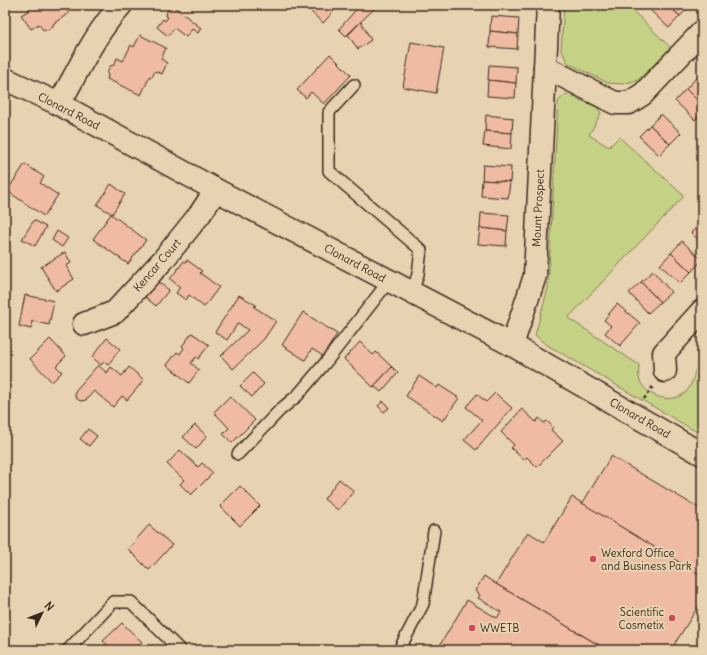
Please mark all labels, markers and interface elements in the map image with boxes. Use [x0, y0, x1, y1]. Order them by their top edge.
street label: Clonard Road [36, 89, 103, 133]
street label: Mount Prospect [529, 169, 547, 247]
street label: Kencar Court [130, 235, 184, 294]
street label: Clonard Road [322, 241, 389, 285]
street label: Clonard Road [607, 395, 673, 441]
place label: Wexford Office and Business Park [601, 546, 692, 573]
marker: Wexford Office and Business Park [588, 554, 598, 564]
north arrow [22, 593, 62, 633]
text: N [42, 599, 57, 614]
place label: Scientific Cosmetix [619, 605, 665, 632]
marker: Scientific Cosmetix [667, 613, 677, 623]
place label: WWETB [480, 621, 519, 635]
marker: WWETB [467, 623, 477, 633]

